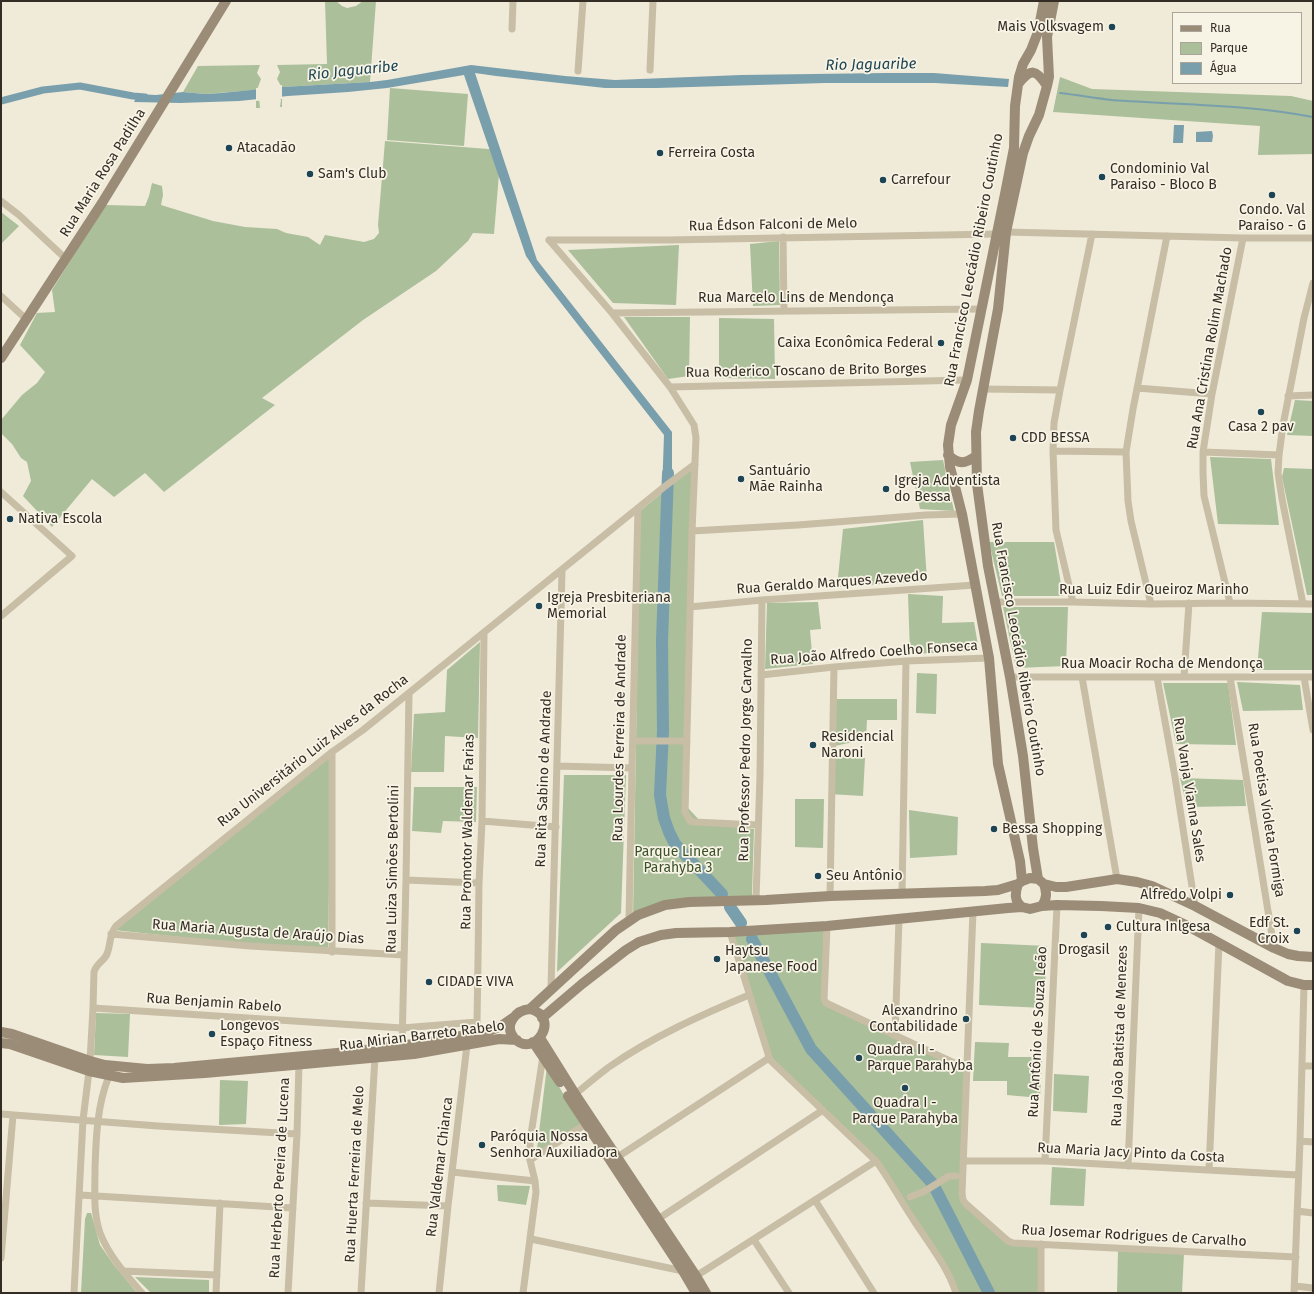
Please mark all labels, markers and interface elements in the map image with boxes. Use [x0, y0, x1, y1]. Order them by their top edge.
legend [1172, 12, 1302, 84]
place label: Mais Volksvagem [997, 19, 1104, 35]
text: Rua [1210, 21, 1231, 35]
marker: Mais Volksvagem [1107, 22, 1117, 32]
text: Parque [1210, 41, 1248, 55]
water label: Rio Jaguaribe [825, 55, 917, 75]
water label: Rio Jaguaribe [307, 57, 399, 85]
text: Água [1210, 61, 1237, 75]
street label: Rua Maria Rosa Padilha [57, 106, 149, 240]
street label: Rua Francisco Leocádio Ribeiro Coutinho [941, 132, 1007, 388]
place label: Atacadão [237, 140, 296, 156]
marker: Atacadão [224, 143, 234, 153]
place label: Ferreira Costa [668, 145, 755, 161]
marker: Ferreira Costa [655, 148, 665, 158]
place label: Condominio Val Paraiso - Bloco B [1110, 161, 1217, 194]
place label: Sam's Club [318, 166, 387, 182]
marker: Sam's Club [305, 169, 315, 179]
place label: Carrefour [891, 172, 951, 188]
marker: Condominio Val Paraiso - Bloco B [1097, 172, 1107, 182]
marker: Carrefour [878, 175, 888, 185]
marker: Condo. Val Paraiso - G [1267, 190, 1277, 200]
place label: Condo. Val Paraiso - G [1238, 202, 1306, 234]
street label: Rua Édson Falconi de Melo [689, 215, 857, 235]
street label: Rua Ana Cristina Rolim Machado [1184, 245, 1236, 451]
street label: Rua Marcelo Lins de Mendonça [698, 290, 894, 306]
place label: Caixa Econômica Federal [777, 335, 933, 351]
marker: Caixa Econômica Federal [936, 338, 946, 348]
street label: Rua Roderico Toscano de Brito Borges [685, 360, 927, 382]
marker: Casa 2 pav [1256, 407, 1266, 417]
place label: Casa 2 pav [1228, 419, 1294, 435]
place label: CDD BESSA [1021, 430, 1089, 446]
marker: CDD BESSA [1008, 433, 1018, 443]
place label: Santuário Mãe Rainha [749, 463, 823, 496]
place label: Igreja Adventista do Bessa [894, 473, 1000, 506]
marker: Santuário Mãe Rainha [736, 474, 746, 484]
marker: Igreja Adventista do Bessa [881, 484, 891, 494]
place label: Nativa Escola [18, 511, 102, 527]
marker: Nativa Escola [5, 514, 15, 524]
street label: Rua Francisco Leocádio Ribeiro Coutinho [987, 521, 1049, 777]
street label: Rua Geraldo Marques Azevedo [736, 568, 928, 598]
street label: Rua Luiz Edir Queiroz Marinho [1059, 582, 1249, 598]
place label: Igreja Presbiteriana Memorial [547, 590, 671, 622]
marker: Igreja Presbiteriana Memorial [534, 601, 544, 611]
street label: Rua Lourdes Ferreira de Andrade [610, 634, 630, 842]
street label: Rua João Alfredo Coelho Fonseca [770, 637, 978, 669]
street label: Rua Professor Pedro Jorge Carvalho [736, 638, 756, 862]
street label: Rua Moacir Rocha de Mendonça [1061, 656, 1263, 672]
street label: Rua Universitário Luiz Alves da Rocha [214, 671, 412, 831]
street label: Rua Rita Sabino de Andrade [533, 690, 555, 868]
street label: Rua Vanja Vianna Sales [1169, 716, 1209, 864]
street label: Rua Poetisa Violeta Formiga [1244, 721, 1288, 899]
place label: Residencial Naroni [821, 729, 894, 762]
street label: Rua Promotor Waldemar Farias [458, 734, 478, 930]
marker: Residencial Naroni [808, 740, 818, 750]
street label: Rua Luiza Simões Bertolini [383, 785, 403, 953]
place label: Bessa Shopping [1002, 821, 1102, 837]
marker: Bessa Shopping [989, 824, 999, 834]
park label: Parque Linear Parahyba 3 [634, 844, 722, 876]
place label: Seu Antônio [826, 868, 903, 884]
marker: Seu Antônio [813, 871, 823, 881]
place label: Alfredo Volpi [1140, 887, 1222, 903]
marker: Alfredo Volpi [1225, 890, 1235, 900]
place label: Edf St. Croix [1249, 915, 1289, 948]
street label: Rua Maria Augusta de Araújo Dias [151, 916, 365, 948]
place label: Cultura Inlgesa [1116, 919, 1210, 935]
marker: Cultura Inlgesa [1103, 922, 1113, 932]
marker: Edf St. Croix [1292, 926, 1302, 936]
marker: Drogasil [1079, 930, 1089, 940]
place label: Drogasil [1058, 942, 1110, 958]
place label: Haytsu Japanese Food [725, 943, 817, 976]
street label: Rua João Batista de Menezes [1108, 945, 1132, 1127]
street label: Rua Antônio de Souza Leão [1025, 946, 1051, 1118]
marker: Haytsu Japanese Food [712, 954, 722, 964]
place label: CIDADE VIVA [437, 974, 514, 990]
marker: CIDADE VIVA [424, 977, 434, 987]
street label: Rua Benjamin Rabelo [146, 990, 282, 1016]
place label: Alexandrino Contabilidade [869, 1003, 958, 1036]
marker: Alexandrino Contabilidade [961, 1014, 971, 1024]
place label: Longevos Espaço Fitness [220, 1018, 312, 1050]
street label: Rua Mirian Barreto Rabelo [338, 1018, 506, 1054]
marker: Longevos Espaço Fitness [207, 1029, 217, 1039]
place label: Quadra II - Parque Parahyba [867, 1042, 973, 1074]
marker: Quadra II - Parque Parahyba [854, 1053, 864, 1063]
street label: Rua Herberto Pereira de Lucena [266, 1077, 294, 1279]
marker: Quadra I - Parque Parahyba [900, 1083, 910, 1093]
street label: Rua Huerta Ferreira de Melo [342, 1085, 368, 1263]
place label: Quadra I - Parque Parahyba [852, 1095, 958, 1128]
street label: Rua Valdemar Chianca [423, 1096, 457, 1238]
place label: Paróquia Nossa Senhora Auxiliadora [490, 1129, 618, 1162]
marker: Paróquia Nossa Senhora Auxiliadora [477, 1140, 487, 1150]
street label: Rua Maria Jacy Pinto da Costa [1037, 1140, 1225, 1166]
street label: Rua Josemar Rodrigues de Carvalho [1021, 1222, 1247, 1250]

